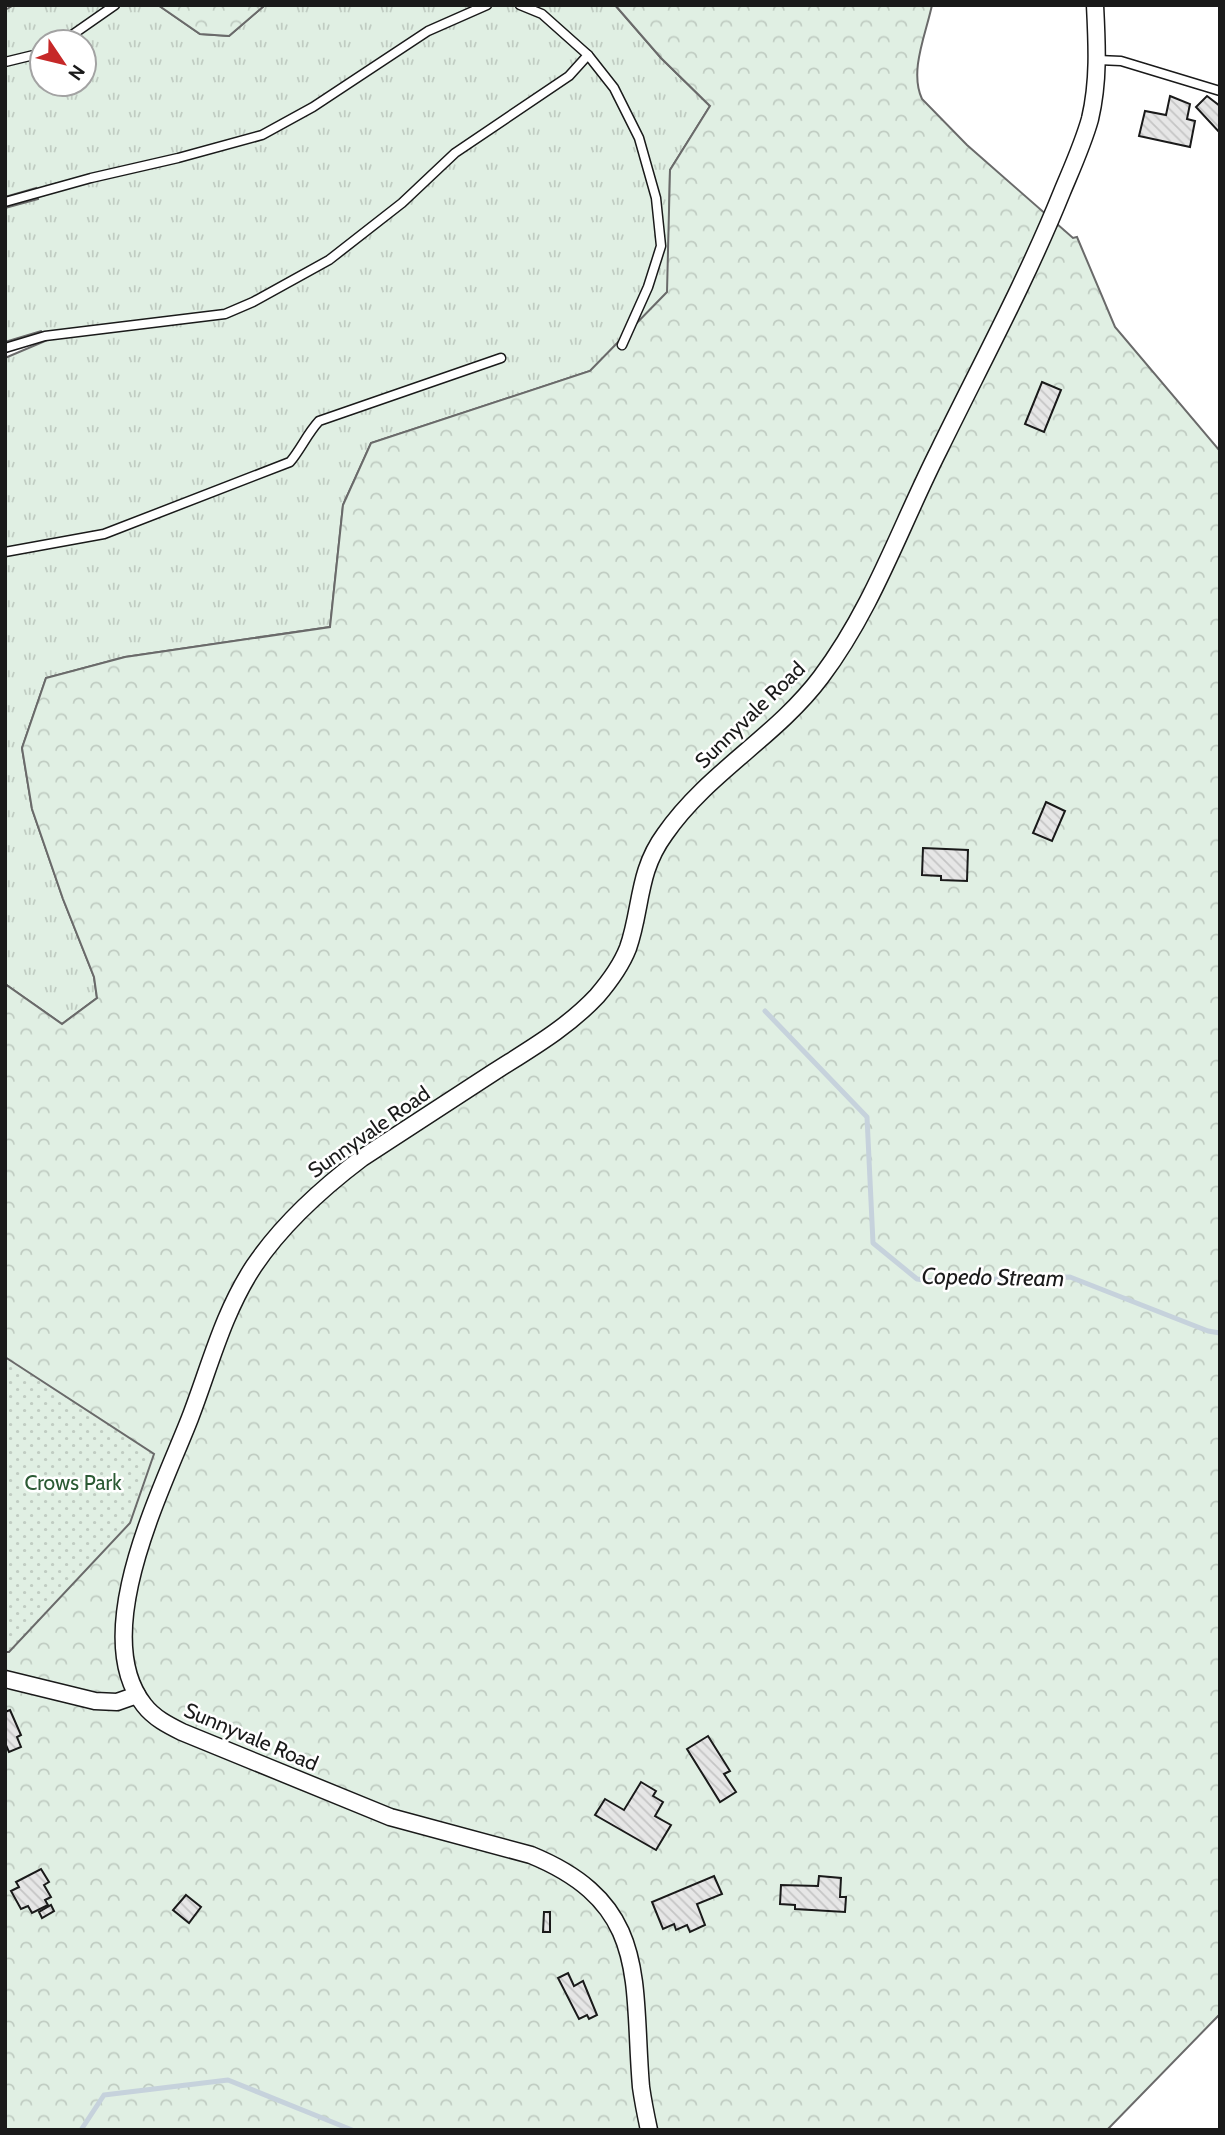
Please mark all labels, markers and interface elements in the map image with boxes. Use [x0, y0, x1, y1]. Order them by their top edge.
north arrow [28, 28, 98, 98]
text: N [63, 60, 90, 85]
street label: Sunnyvale Road [690, 656, 810, 773]
street label: Sunnyvale Road [303, 1080, 434, 1183]
water label: Copedo Stream [921, 1262, 1065, 1292]
park label: Crows Park [24, 1470, 122, 1495]
street label: Sunnyvale Road [180, 1697, 322, 1776]

